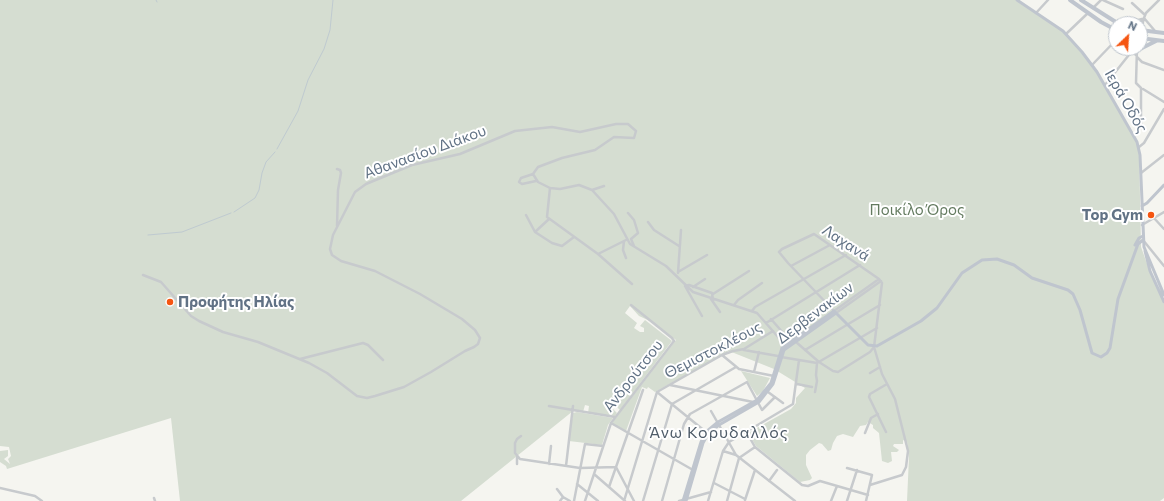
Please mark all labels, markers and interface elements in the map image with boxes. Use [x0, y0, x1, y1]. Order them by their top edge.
north arrow [1108, 16, 1148, 56]
text: N [1126, 18, 1139, 33]
street label: Ιερά Οδός [1101, 66, 1151, 136]
street label: Αθανασίου Διάκου [361, 122, 489, 182]
park label: Ποικίλο Όρος [870, 201, 964, 219]
place label: Top Gym [1082, 206, 1143, 224]
marker: Top Gym [1146, 210, 1156, 220]
street label: Λαχανά [819, 221, 873, 265]
street label: Δερβενακίων [773, 278, 857, 348]
place label: Προφήτης Ηλίας [178, 293, 294, 311]
marker: Προφήτης Ηλίας [165, 297, 175, 307]
street label: Θεμιστοκλέους [661, 318, 765, 382]
street label: Ανδρούτσου [599, 337, 667, 415]
district label: Άνω Κορυδαλλός [649, 423, 789, 443]

